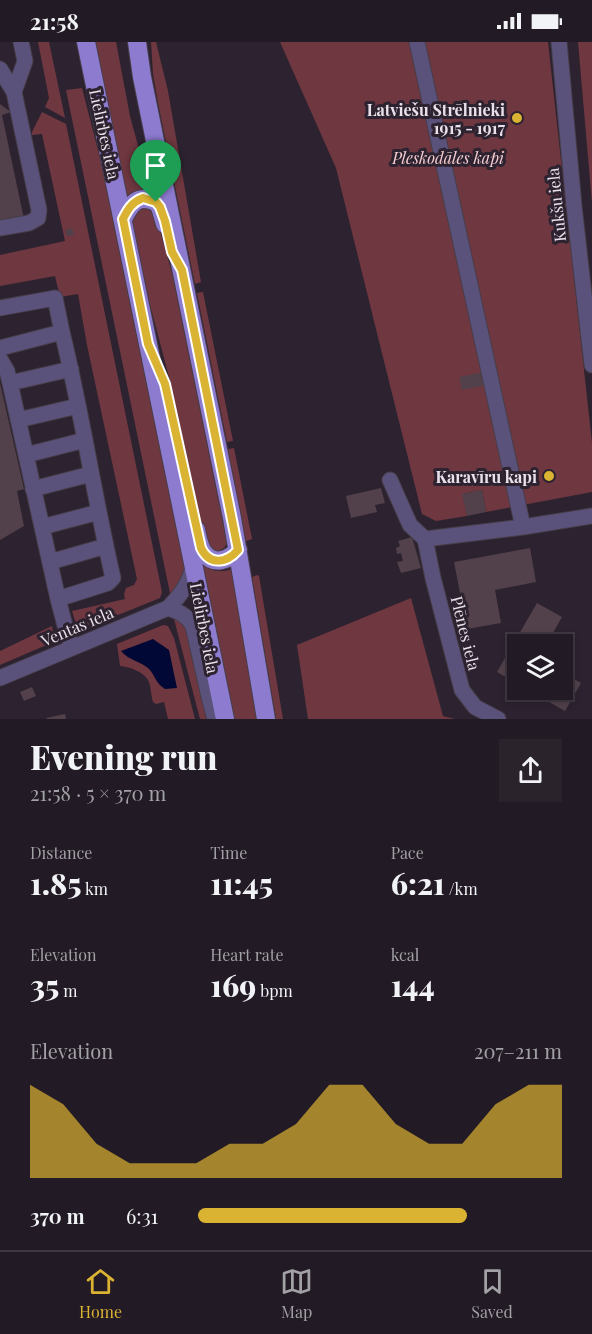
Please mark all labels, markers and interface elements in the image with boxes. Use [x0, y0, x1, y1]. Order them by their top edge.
text: 21:58 [30, 6, 79, 36]
street label: Lielirbes iela [85, 87, 125, 181]
place label: Latviešu Strēlnieki 1915 - 1917 [367, 99, 506, 138]
marker: Latviešu Strēlnieki 1915 - 1917 [510, 111, 524, 125]
pin [130, 140, 181, 202]
park label: Pleskodāles kapi [391, 147, 505, 168]
icon: arrive [139, 149, 172, 182]
street label: Kukšu iela [542, 167, 570, 243]
place label: Karavīru kapi [436, 466, 537, 487]
marker: Karavīru kapi [542, 469, 556, 483]
street label: Lielirbes iela [186, 581, 224, 675]
street label: Plēnes iela [447, 594, 485, 672]
street label: Ventas iela [37, 601, 117, 651]
map controls [507, 634, 573, 700]
button: layers [507, 634, 573, 700]
text: Evening run [30, 734, 217, 778]
button: share [499, 739, 562, 802]
text: 21:58 · 5 × 370 m [30, 779, 166, 806]
text: Distance [30, 842, 92, 863]
text: Time [210, 842, 247, 863]
text: Pace [391, 842, 424, 863]
text: 1.85 [30, 863, 81, 903]
text: 11:45 [210, 863, 273, 903]
text: 6:21 [391, 863, 445, 903]
text: km [81, 878, 108, 899]
text: /km [445, 878, 478, 899]
text: Elevation [30, 944, 97, 965]
text: Heart rate [210, 944, 284, 965]
text: kcal [391, 944, 419, 965]
text: 35 [30, 965, 59, 1005]
text: 169 [210, 965, 256, 1005]
text: 144 [391, 965, 435, 1005]
text: m [59, 980, 77, 1001]
text: bpm [256, 980, 293, 1001]
text: Elevation [30, 1037, 113, 1064]
text: 207–211 m [474, 1037, 562, 1064]
text: 370 m [30, 1202, 85, 1229]
text: 6:31 [126, 1202, 158, 1229]
tab: Home [79, 1265, 122, 1322]
tab: Map [280, 1265, 313, 1322]
tab: Saved [471, 1265, 513, 1322]

